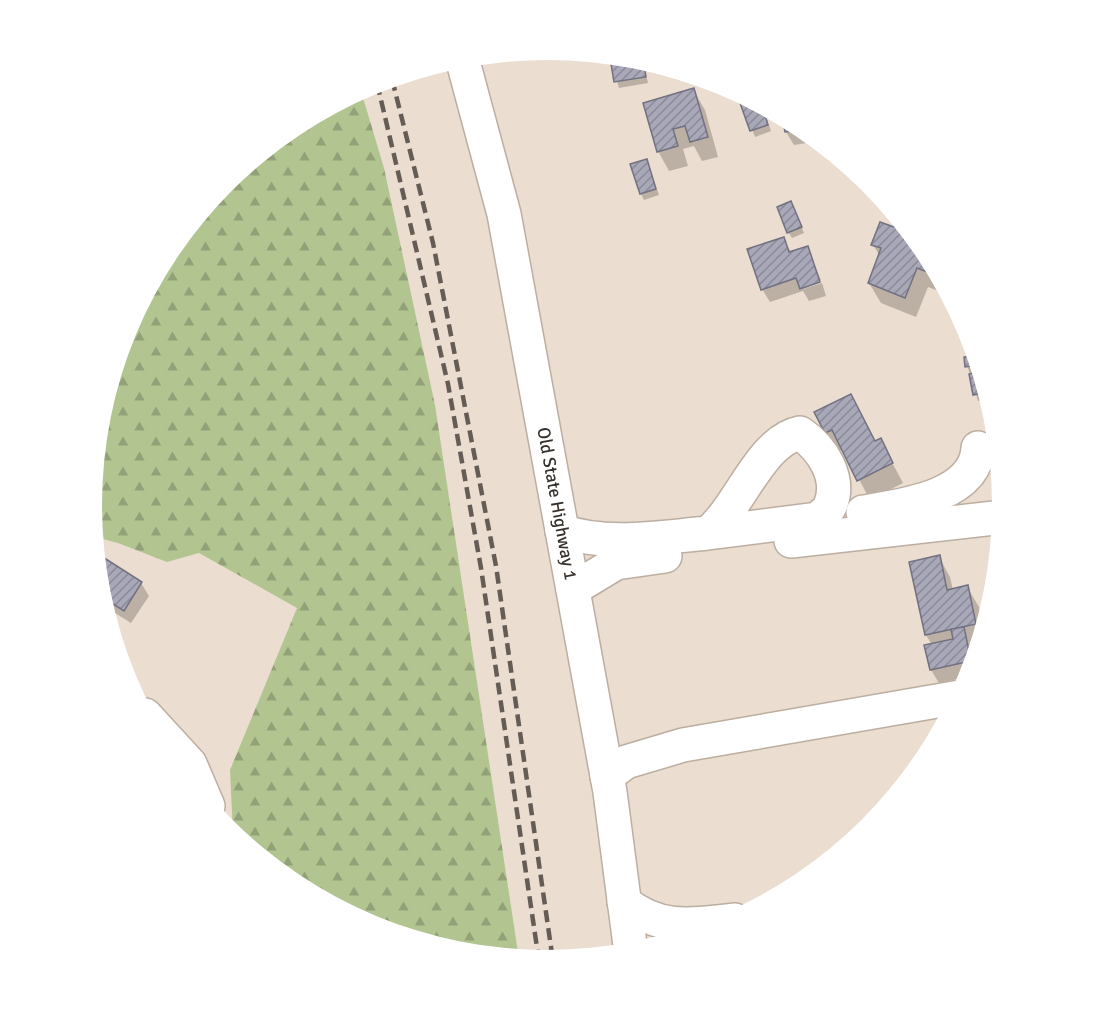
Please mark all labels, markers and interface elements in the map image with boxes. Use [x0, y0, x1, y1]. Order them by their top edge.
street label: Old State Highway 1 [532, 425, 582, 582]

